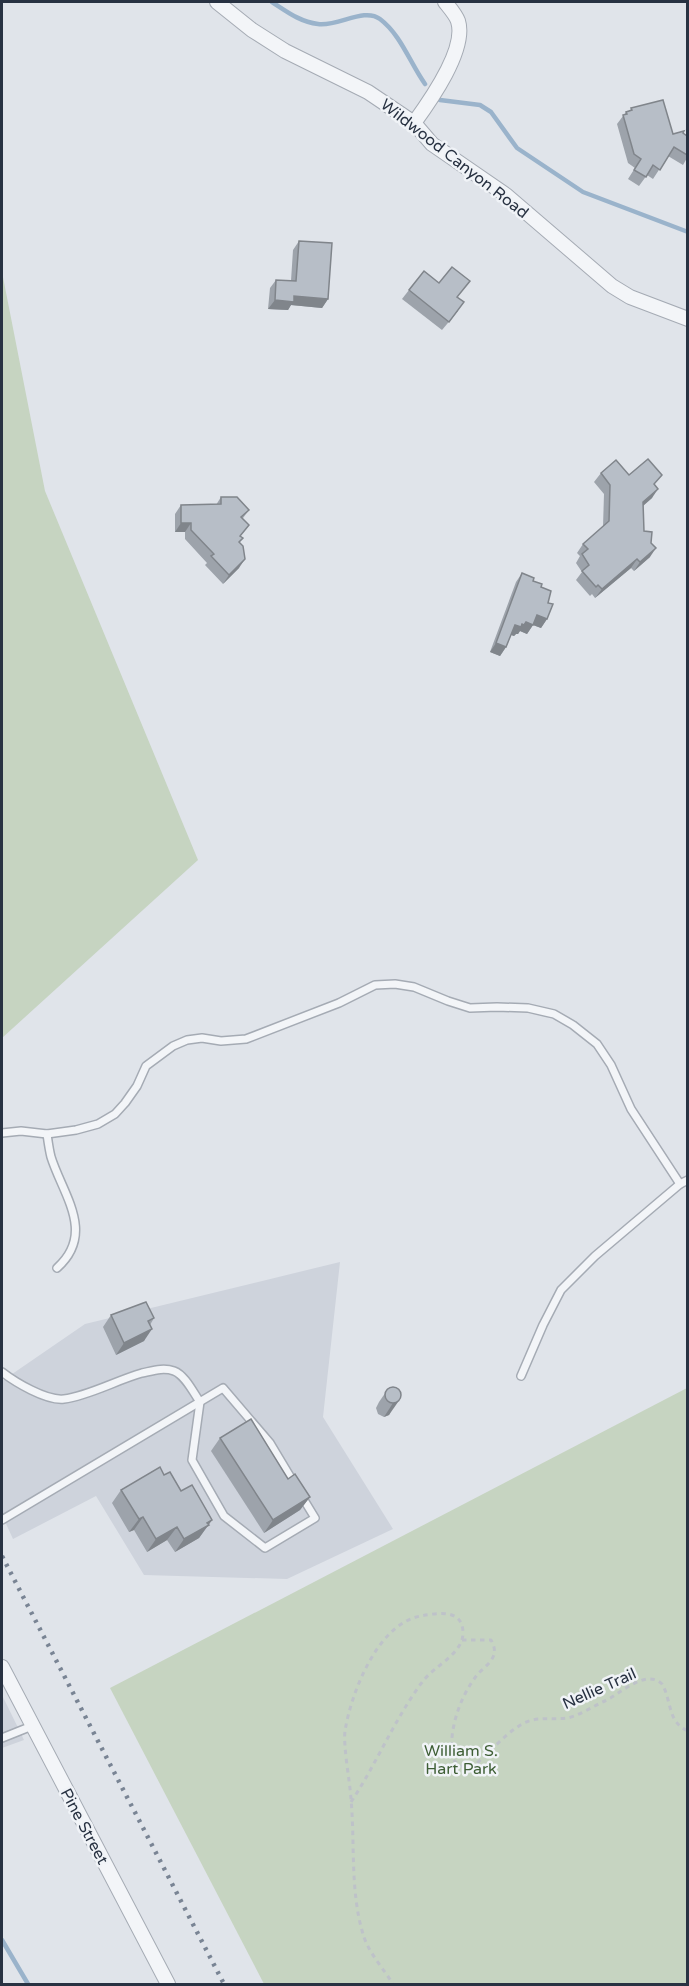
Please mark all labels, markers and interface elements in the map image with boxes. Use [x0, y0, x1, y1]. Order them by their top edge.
street label: Wildwood Canyon Road [376, 95, 532, 223]
street label: Nellie Trail [559, 1664, 639, 1714]
park label: William S. Hart Park [424, 1741, 498, 1779]
street label: Pine Street [56, 1785, 112, 1868]

